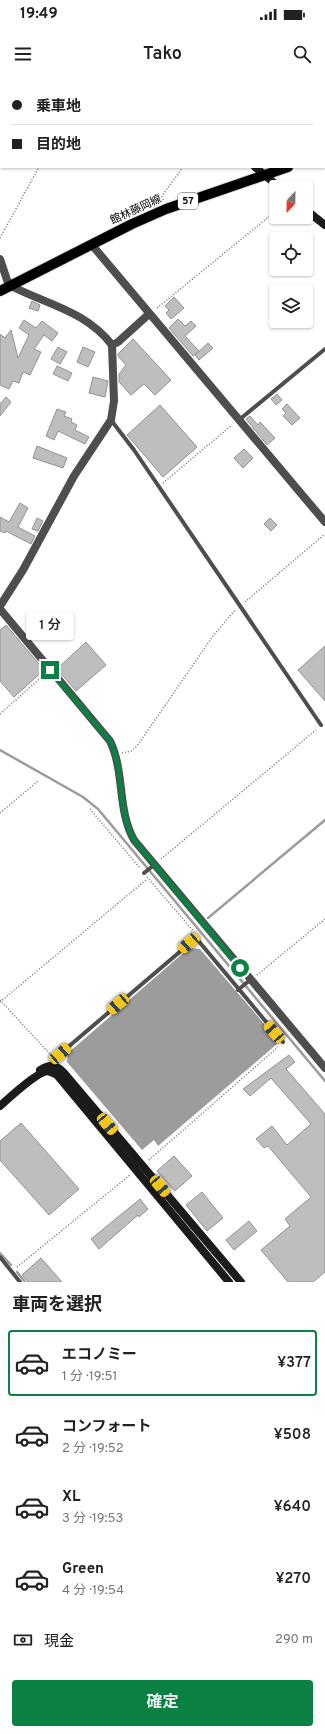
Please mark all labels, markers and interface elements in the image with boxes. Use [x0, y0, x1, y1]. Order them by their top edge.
text: 19:49 [20, 5, 58, 24]
icon: menu [12, 43, 34, 65]
text: Tako [143, 43, 182, 66]
icon: search [291, 43, 313, 65]
text: 乗車地 [36, 98, 81, 117]
text: 目的地 [36, 136, 81, 155]
north arrow [269, 180, 313, 224]
map controls [269, 180, 313, 328]
street label: 館林藤岡線 [108, 192, 164, 228]
road number: 57 [178, 193, 198, 209]
button: locate [269, 232, 313, 276]
button: layers [269, 284, 313, 328]
callout: 1 分 [26, 612, 74, 640]
text: 1 分 [39, 618, 61, 634]
route end [41, 661, 59, 679]
car [176, 931, 202, 955]
route start [231, 959, 249, 977]
car [105, 992, 131, 1016]
car [262, 1019, 286, 1045]
car [47, 1042, 73, 1066]
car [95, 1111, 119, 1137]
car [148, 1173, 172, 1199]
text: 車両を選択 [12, 1294, 102, 1317]
icon: car [14, 1345, 50, 1381]
text: エコノミー [62, 1346, 137, 1365]
text: ¥377 [277, 1354, 311, 1373]
text: 1 分 · 19:51 [62, 1369, 117, 1385]
icon: car [14, 1417, 50, 1453]
text: コンフォート [62, 1418, 152, 1437]
text: ¥508 [274, 1426, 311, 1445]
text: 2 分 · 19:52 [62, 1441, 124, 1457]
text: XL [62, 1488, 80, 1507]
icon: car [14, 1489, 50, 1525]
text: ¥640 [274, 1498, 311, 1517]
text: 3 分 · 19:53 [62, 1511, 123, 1527]
text: Green [62, 1560, 104, 1579]
icon: car [14, 1561, 50, 1597]
text: ¥270 [275, 1570, 311, 1589]
text: 4 分 · 19:54 [62, 1583, 124, 1599]
icon: cash [12, 1629, 34, 1651]
text: 290 m [275, 1632, 313, 1648]
text: 現金 [44, 1633, 74, 1652]
button: 確定 [12, 1680, 313, 1726]

